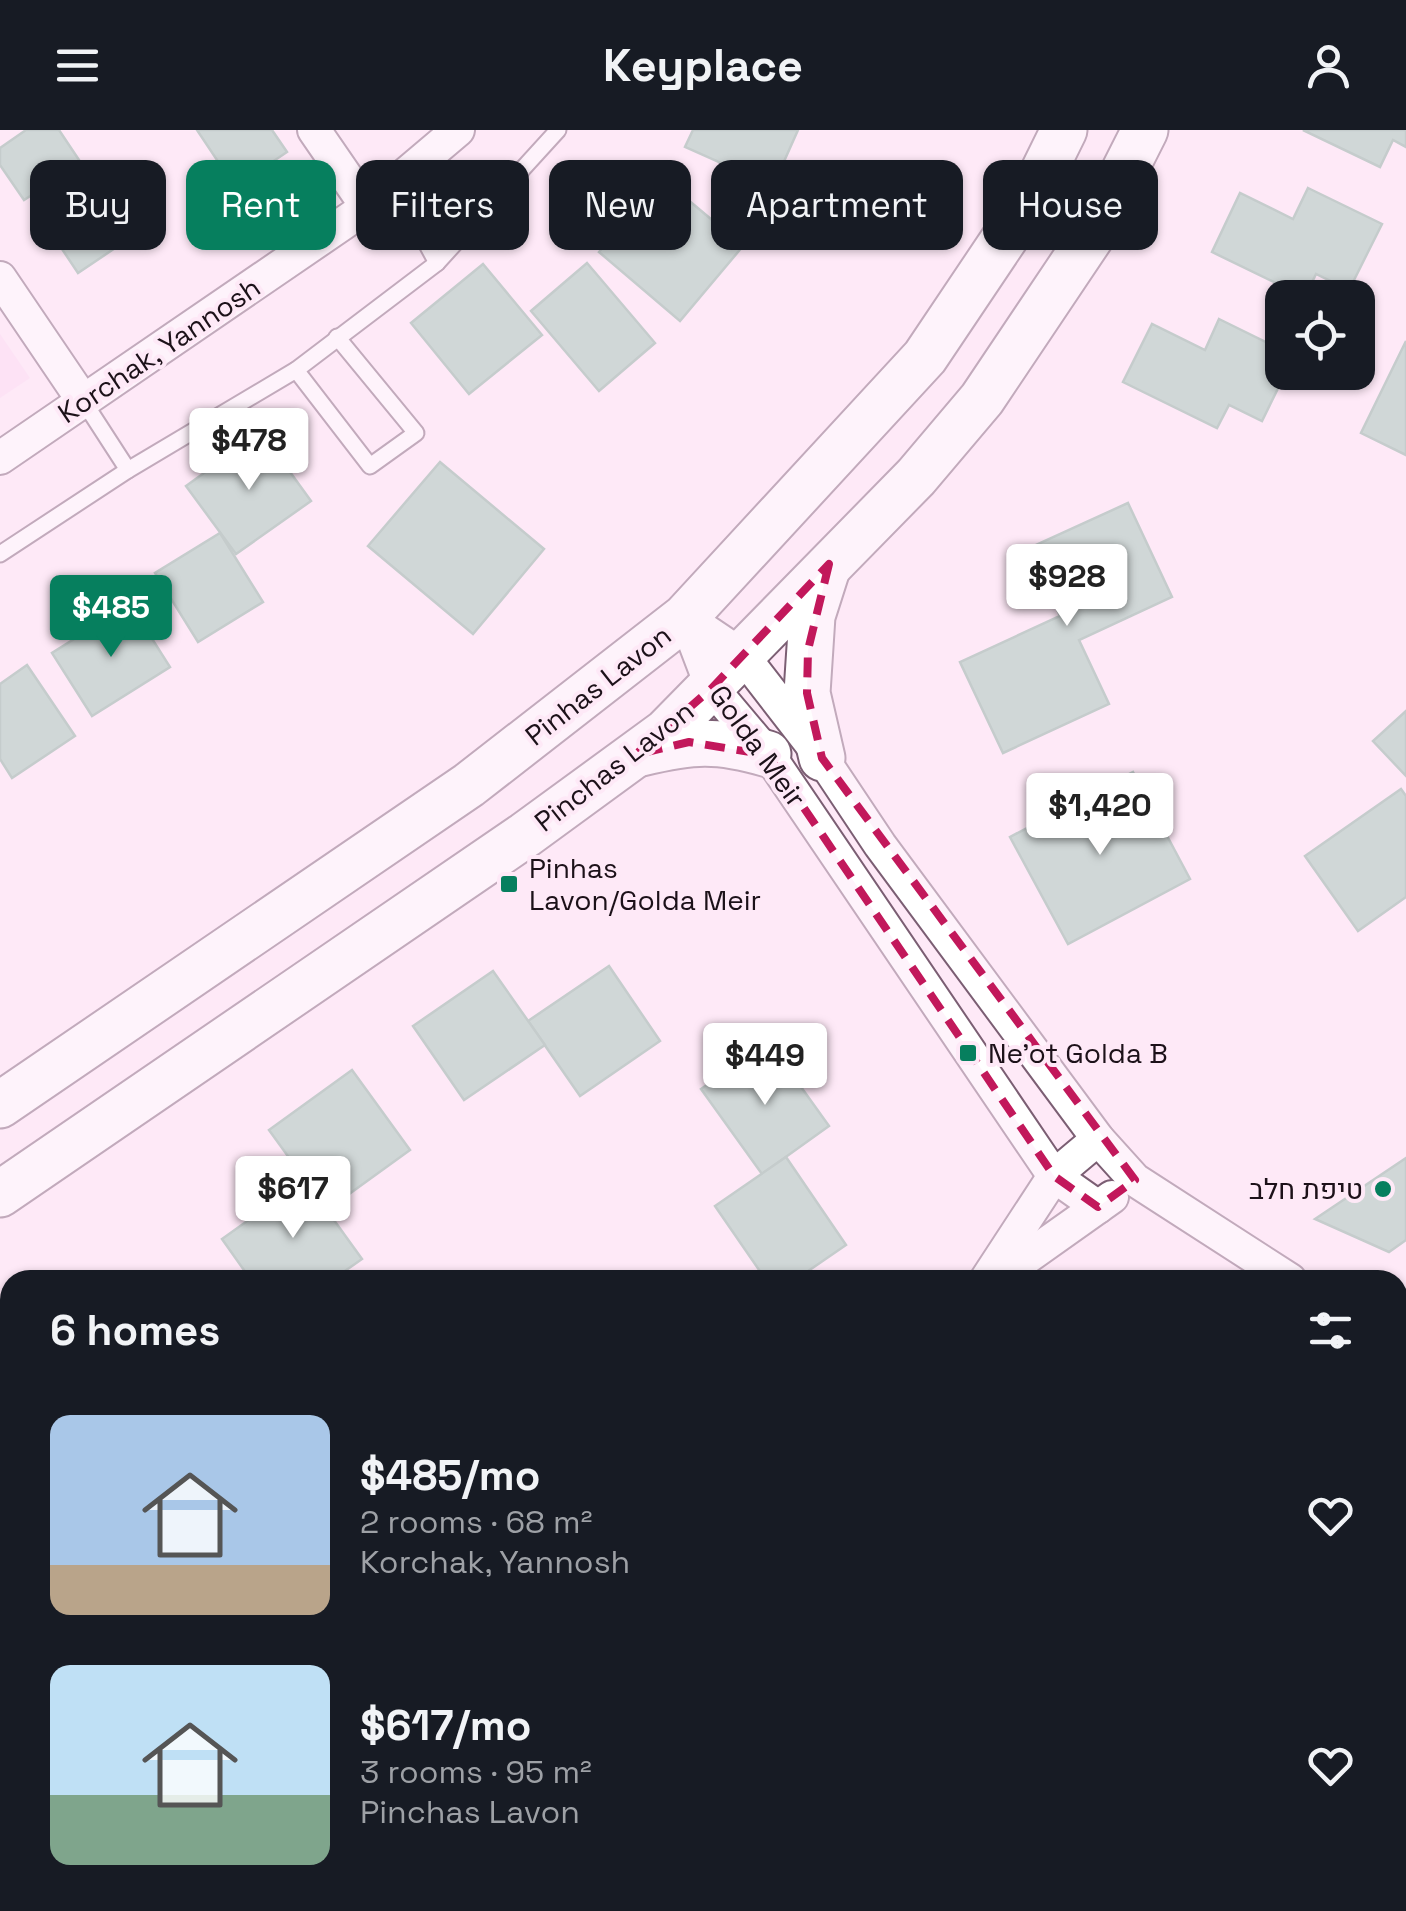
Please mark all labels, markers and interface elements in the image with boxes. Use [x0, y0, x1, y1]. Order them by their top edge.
text: Keyplace [603, 37, 803, 94]
icon: menu [50, 38, 105, 93]
icon: person [1301, 38, 1356, 93]
chip: Buy [30, 160, 166, 250]
chip: Rent [186, 160, 336, 250]
chip: Filters [356, 160, 529, 250]
chip: New [549, 160, 691, 250]
chip: Apartment [711, 160, 963, 250]
chip: House [983, 160, 1158, 250]
street label: Korchak, Yannosh [51, 269, 267, 431]
map controls [1265, 280, 1375, 390]
button: locate [1265, 280, 1375, 390]
pin: $478 [190, 408, 308, 493]
text: $478 [211, 420, 287, 460]
pin: $928 [1008, 544, 1126, 629]
text: $928 [1028, 556, 1106, 596]
pin: $485 [52, 575, 170, 660]
text: $485 [72, 587, 150, 627]
street label: Pinhas Lavon [518, 617, 678, 753]
street label: Golda Meir [702, 678, 814, 814]
street label: Pinchas Lavon [527, 693, 701, 839]
pin: $1,420 [1019, 773, 1181, 858]
text: $1,420 [1048, 785, 1152, 825]
place label: Pinhas Lavon/Golda Meir [529, 850, 761, 918]
marker: Pinhas Lavon/Golda Meir [498, 873, 520, 895]
pin: $449 [706, 1023, 824, 1108]
text: $449 [725, 1035, 805, 1075]
place label: Ne'ot Golda B [988, 1035, 1168, 1071]
marker: Ne'ot Golda B [957, 1042, 979, 1064]
pin: $617 [234, 1156, 352, 1241]
text: $617 [257, 1168, 329, 1208]
place label: טיפת חלב [1249, 1171, 1363, 1207]
marker: טיפת חלב [1372, 1178, 1394, 1200]
icon: filters [1303, 1303, 1358, 1358]
text: 6 homes [50, 1304, 220, 1357]
text: $485/mo [360, 1449, 540, 1502]
icon: home [130, 1455, 250, 1575]
icon: heart [1303, 1488, 1358, 1543]
text: 2 rooms · 68 m² [360, 1502, 592, 1542]
text: Korchak, Yannosh [360, 1542, 630, 1582]
text: $617/mo [360, 1699, 531, 1752]
icon: home [130, 1705, 250, 1825]
icon: heart [1303, 1738, 1358, 1793]
text: 3 rooms · 95 m² [360, 1752, 592, 1792]
text: Pinchas Lavon [360, 1792, 580, 1832]

